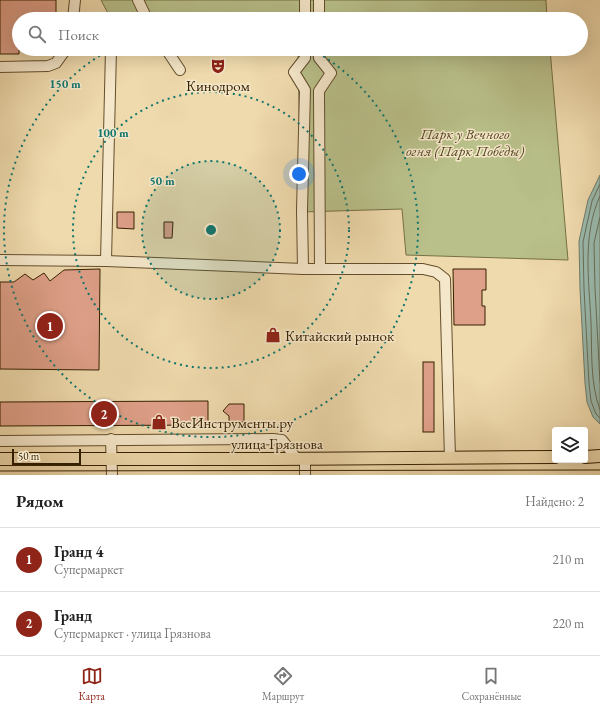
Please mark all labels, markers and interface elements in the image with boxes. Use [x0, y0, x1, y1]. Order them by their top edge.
search box [12, 12, 588, 56]
icon: search [26, 23, 48, 45]
text: Поиск [58, 25, 99, 44]
theatre icon: Кинодром [209, 57, 227, 75]
text: 150 m [49, 76, 81, 92]
place label: Кинодром [186, 76, 251, 95]
park label: Парк у Вечного огня (Парк Победы) [406, 124, 524, 160]
text: 100 m [97, 125, 129, 141]
your location [289, 164, 309, 184]
text: 50 m [149, 173, 175, 189]
centre of rings [204, 223, 218, 237]
pin: 1 [37, 311, 63, 341]
shop icon: Китайский рынок [264, 326, 282, 344]
place label: Китайский рынок [285, 326, 394, 345]
pin: 2 [91, 399, 117, 429]
shop icon: ВсеИнструменты.ру [150, 413, 168, 431]
place label: ВсеИнструменты.ру [171, 413, 294, 432]
map controls [552, 427, 588, 463]
button: layers [552, 427, 588, 463]
street label: улица Грязнова [231, 434, 323, 453]
scale bar [12, 447, 81, 466]
text: 50 m [18, 449, 39, 463]
text: Рядом [16, 490, 64, 512]
text: Найдено: 2 [525, 493, 584, 510]
text: Гранд 4 [54, 542, 104, 561]
text: 1 [26, 551, 32, 568]
text: 210 m [553, 551, 584, 568]
text: Супермаркет [54, 561, 124, 578]
text: Гранд [54, 606, 92, 625]
text: 2 [26, 615, 32, 632]
text: 220 m [553, 615, 584, 632]
text: Супермаркет · улица Грязнова [54, 625, 211, 642]
tab: Карта [79, 665, 105, 703]
tab: Маршрут [262, 665, 304, 703]
tab: Сохранённые [461, 665, 521, 703]

